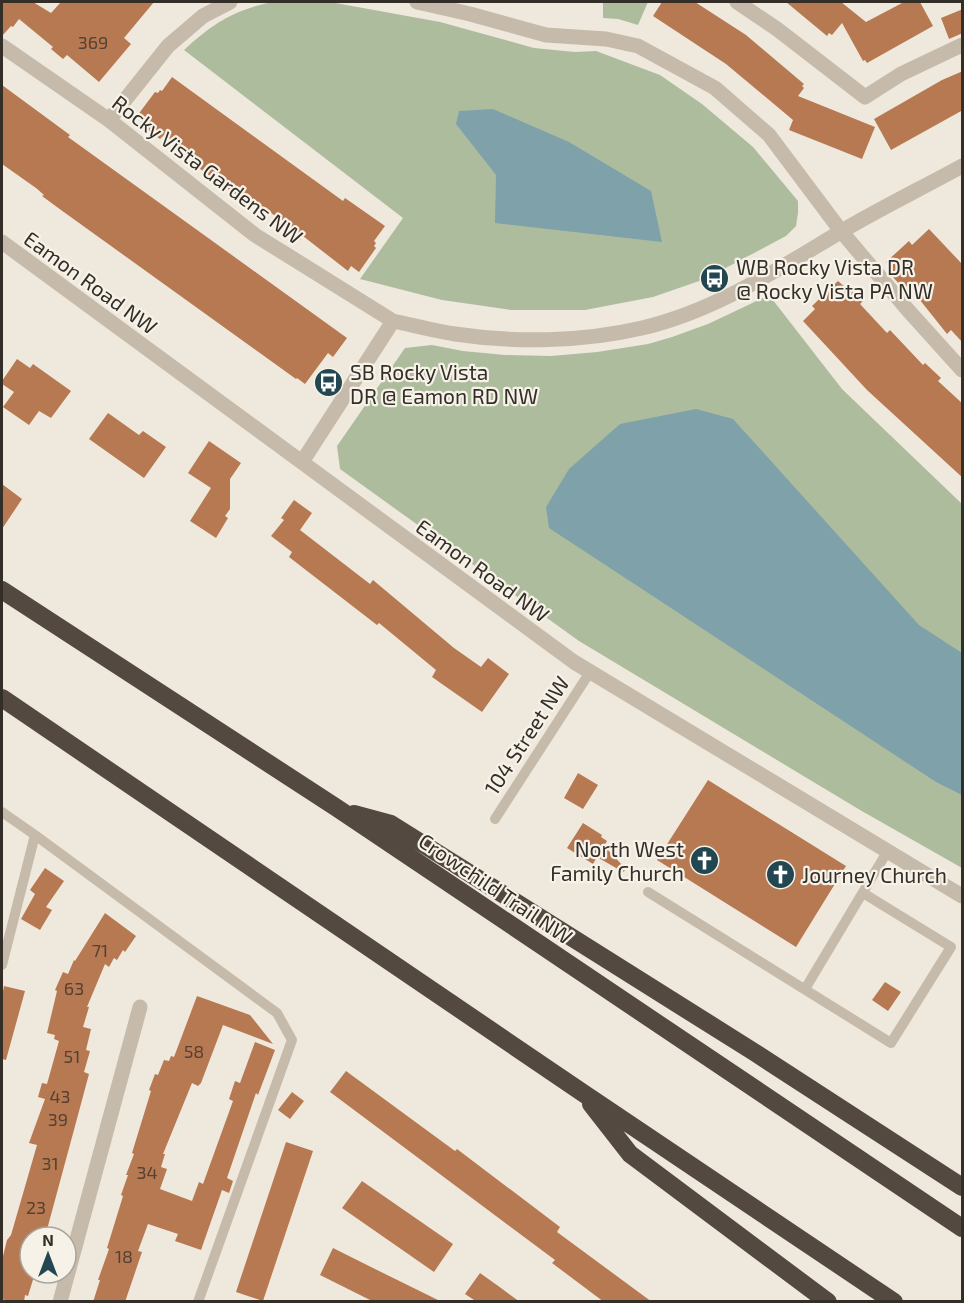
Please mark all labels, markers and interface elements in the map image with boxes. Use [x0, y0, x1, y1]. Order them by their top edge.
house number: 369 [78, 31, 108, 53]
street label: Rocky Vista Gardens NW [108, 89, 308, 249]
street label: Eamon Road NW [20, 225, 162, 339]
place label: WB Rocky Vista DR @ Rocky Vista PA NW [736, 254, 933, 303]
bus stop icon: WB Rocky Vista DR @ Rocky Vista PA NW [699, 262, 731, 294]
place label: SB Rocky Vista DR @ Eamon RD NW [350, 359, 538, 408]
bus stop icon: SB Rocky Vista DR @ Eamon RD NW [313, 367, 345, 399]
street label: Eamon Road NW [412, 513, 554, 627]
street label: 104 Street NW [478, 671, 574, 799]
street label: Crowchild Trail NW [414, 827, 578, 949]
place label: North West Family Church [550, 836, 684, 885]
church icon: North West Family Church [689, 844, 721, 876]
church icon: Journey Church [765, 858, 797, 890]
place label: Journey Church [802, 862, 947, 887]
house number: 71 [92, 939, 108, 961]
house number: 63 [64, 977, 84, 999]
house number: 58 [184, 1040, 204, 1062]
house number: 51 [64, 1045, 80, 1067]
house number: 43 [49, 1085, 71, 1107]
house number: 39 [48, 1108, 68, 1130]
house number: 31 [41, 1152, 59, 1174]
house number: 34 [136, 1161, 158, 1183]
house number: 23 [26, 1196, 46, 1218]
north arrow [18, 1225, 78, 1285]
text: N [42, 1230, 54, 1249]
house number: 18 [115, 1245, 133, 1267]

